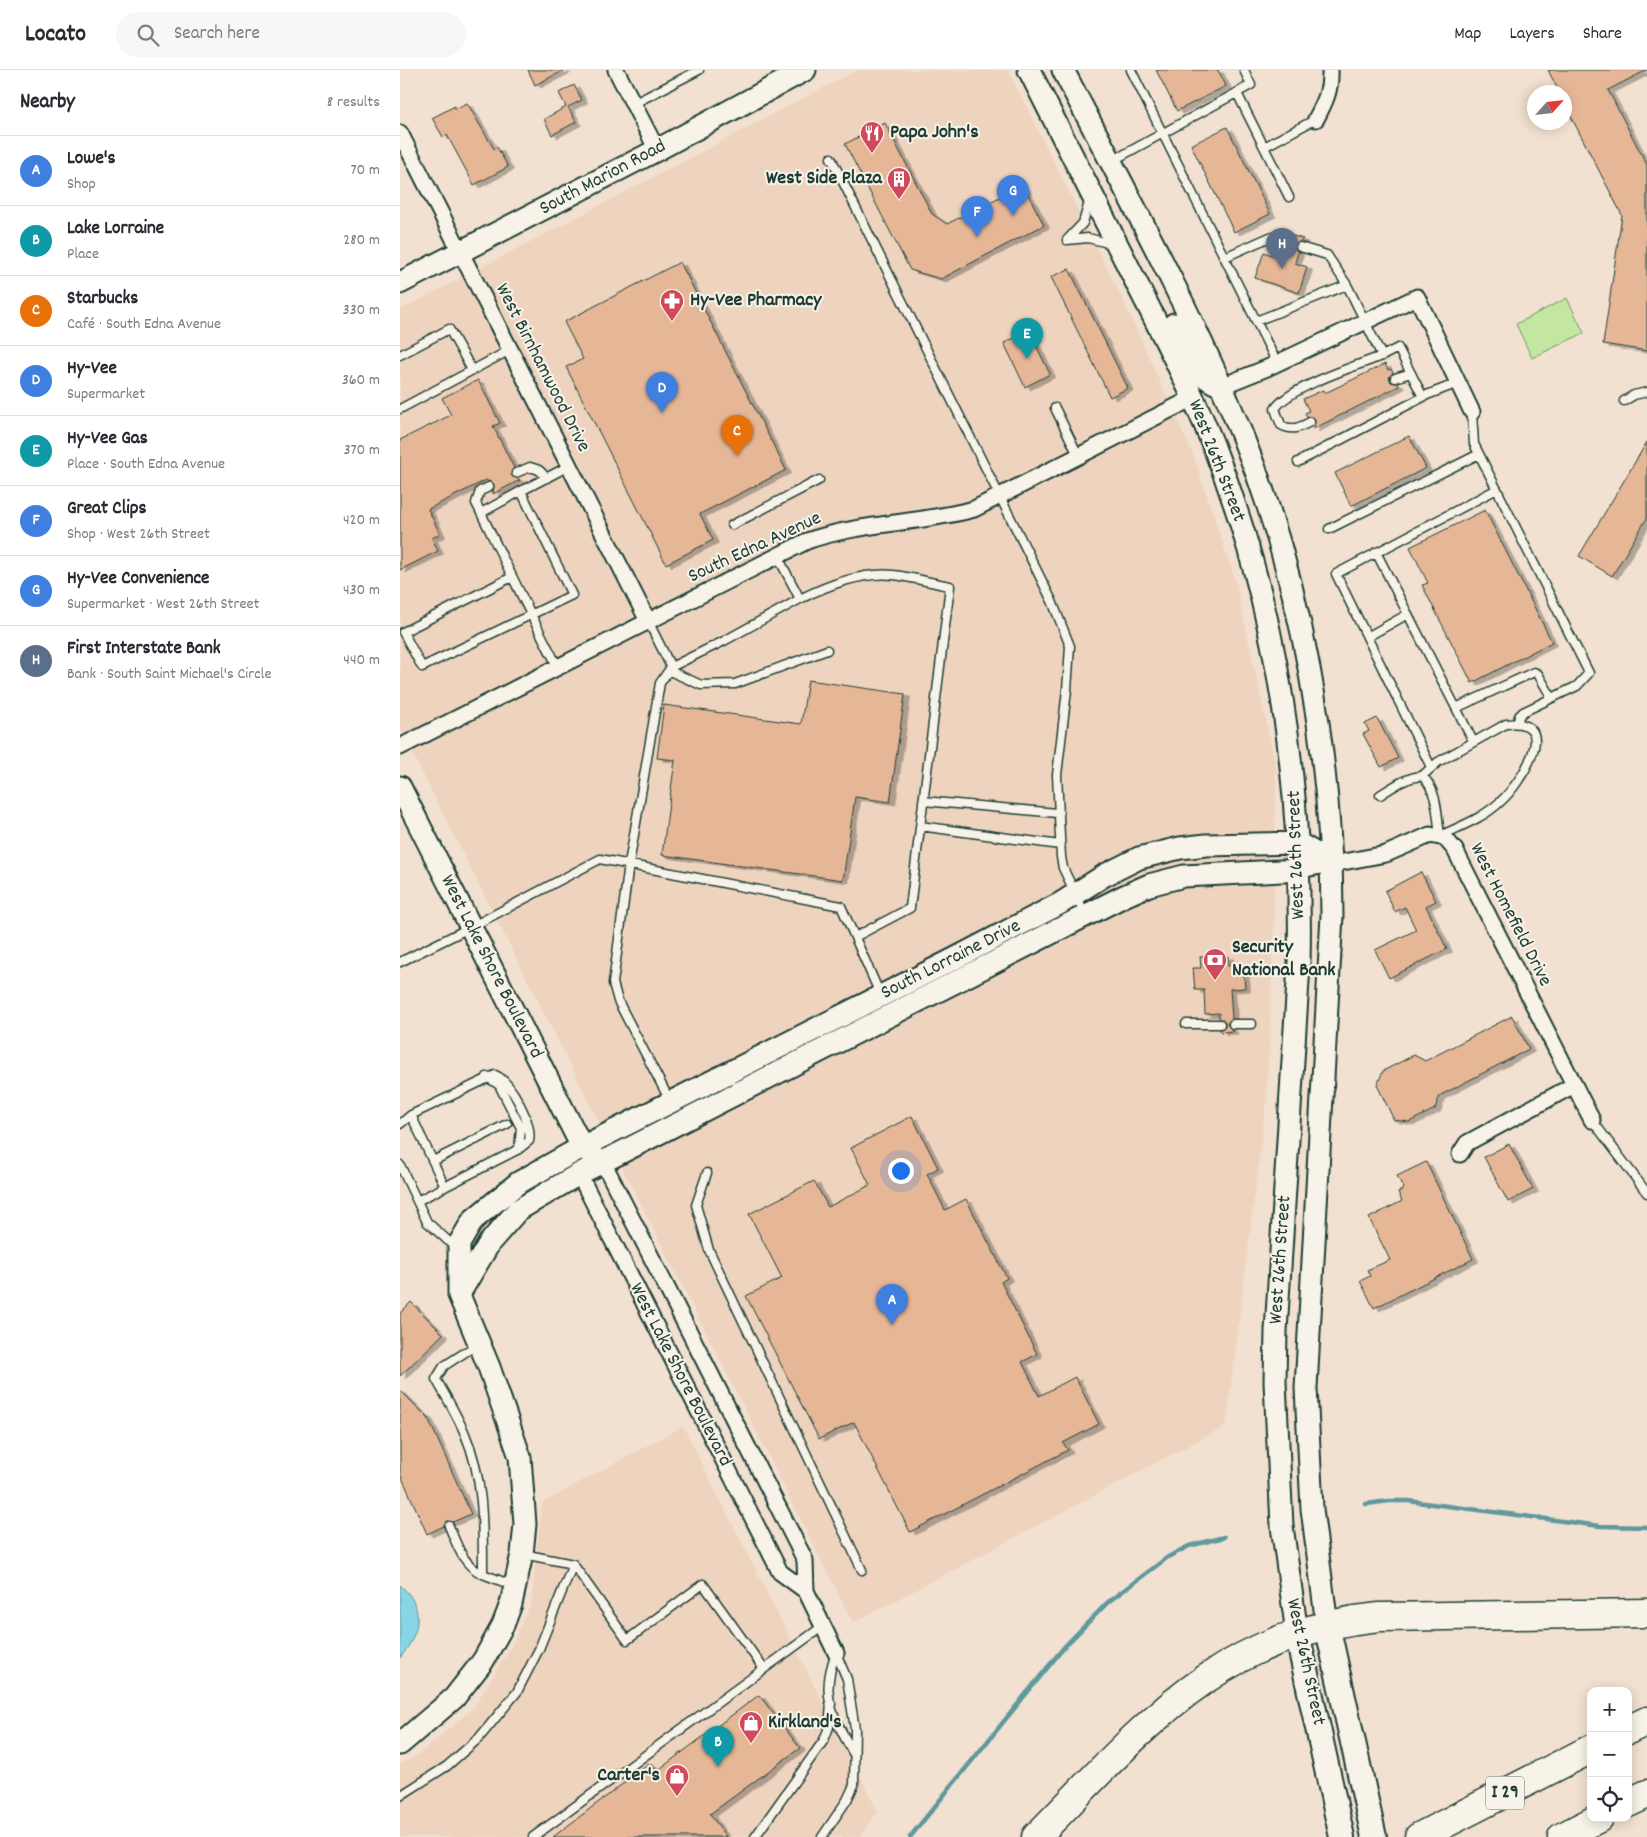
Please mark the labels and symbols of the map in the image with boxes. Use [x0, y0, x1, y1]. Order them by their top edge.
north arrow [1527, 85, 1572, 130]
place label: Papa John's [890, 119, 979, 147]
restaurant icon: Papa John's [859, 120, 885, 154]
street label: South Marion Road [535, 133, 671, 223]
place label: West Side Plaza [766, 165, 883, 193]
building icon: West Side Plaza [886, 166, 912, 200]
pin: G [997, 175, 1029, 216]
pin: F [961, 196, 993, 237]
pin: H [1266, 228, 1298, 269]
street label: West Birnhamwood Drive [487, 279, 597, 457]
place label: Hy-Vee Pharmacy [690, 287, 822, 315]
pharmacy icon: Hy-Vee Pharmacy [659, 288, 685, 322]
pin: E [1011, 318, 1043, 359]
pin: D [646, 372, 678, 413]
street label: West 26th Street [1180, 396, 1252, 526]
pin: C [721, 415, 753, 456]
street label: South Edna Avenue [684, 505, 826, 591]
street label: West 26th Street [1281, 790, 1313, 920]
street label: West Homefield Drive [1462, 838, 1558, 992]
street label: West Lake Shore Boulevard [433, 870, 549, 1064]
street label: South Lorraine Drive [876, 913, 1026, 1007]
place label: Security National Bank [1232, 934, 1335, 985]
bank icon: Security National Bank [1202, 947, 1228, 981]
your location [888, 1158, 914, 1184]
street label: West 26th Street [1263, 1195, 1299, 1325]
street label: West Lake Shore Boulevard [622, 1278, 738, 1472]
pin: A [876, 1284, 908, 1325]
street label: West 26th Street [1278, 1596, 1332, 1728]
place label: Kirkland's [768, 1709, 842, 1737]
shop icon: Kirkland's [738, 1710, 764, 1744]
pin: B [702, 1726, 734, 1767]
place label: Carter's [597, 1762, 660, 1790]
shop icon: Carter's [664, 1763, 690, 1797]
road number: I 29 [1486, 1776, 1524, 1810]

